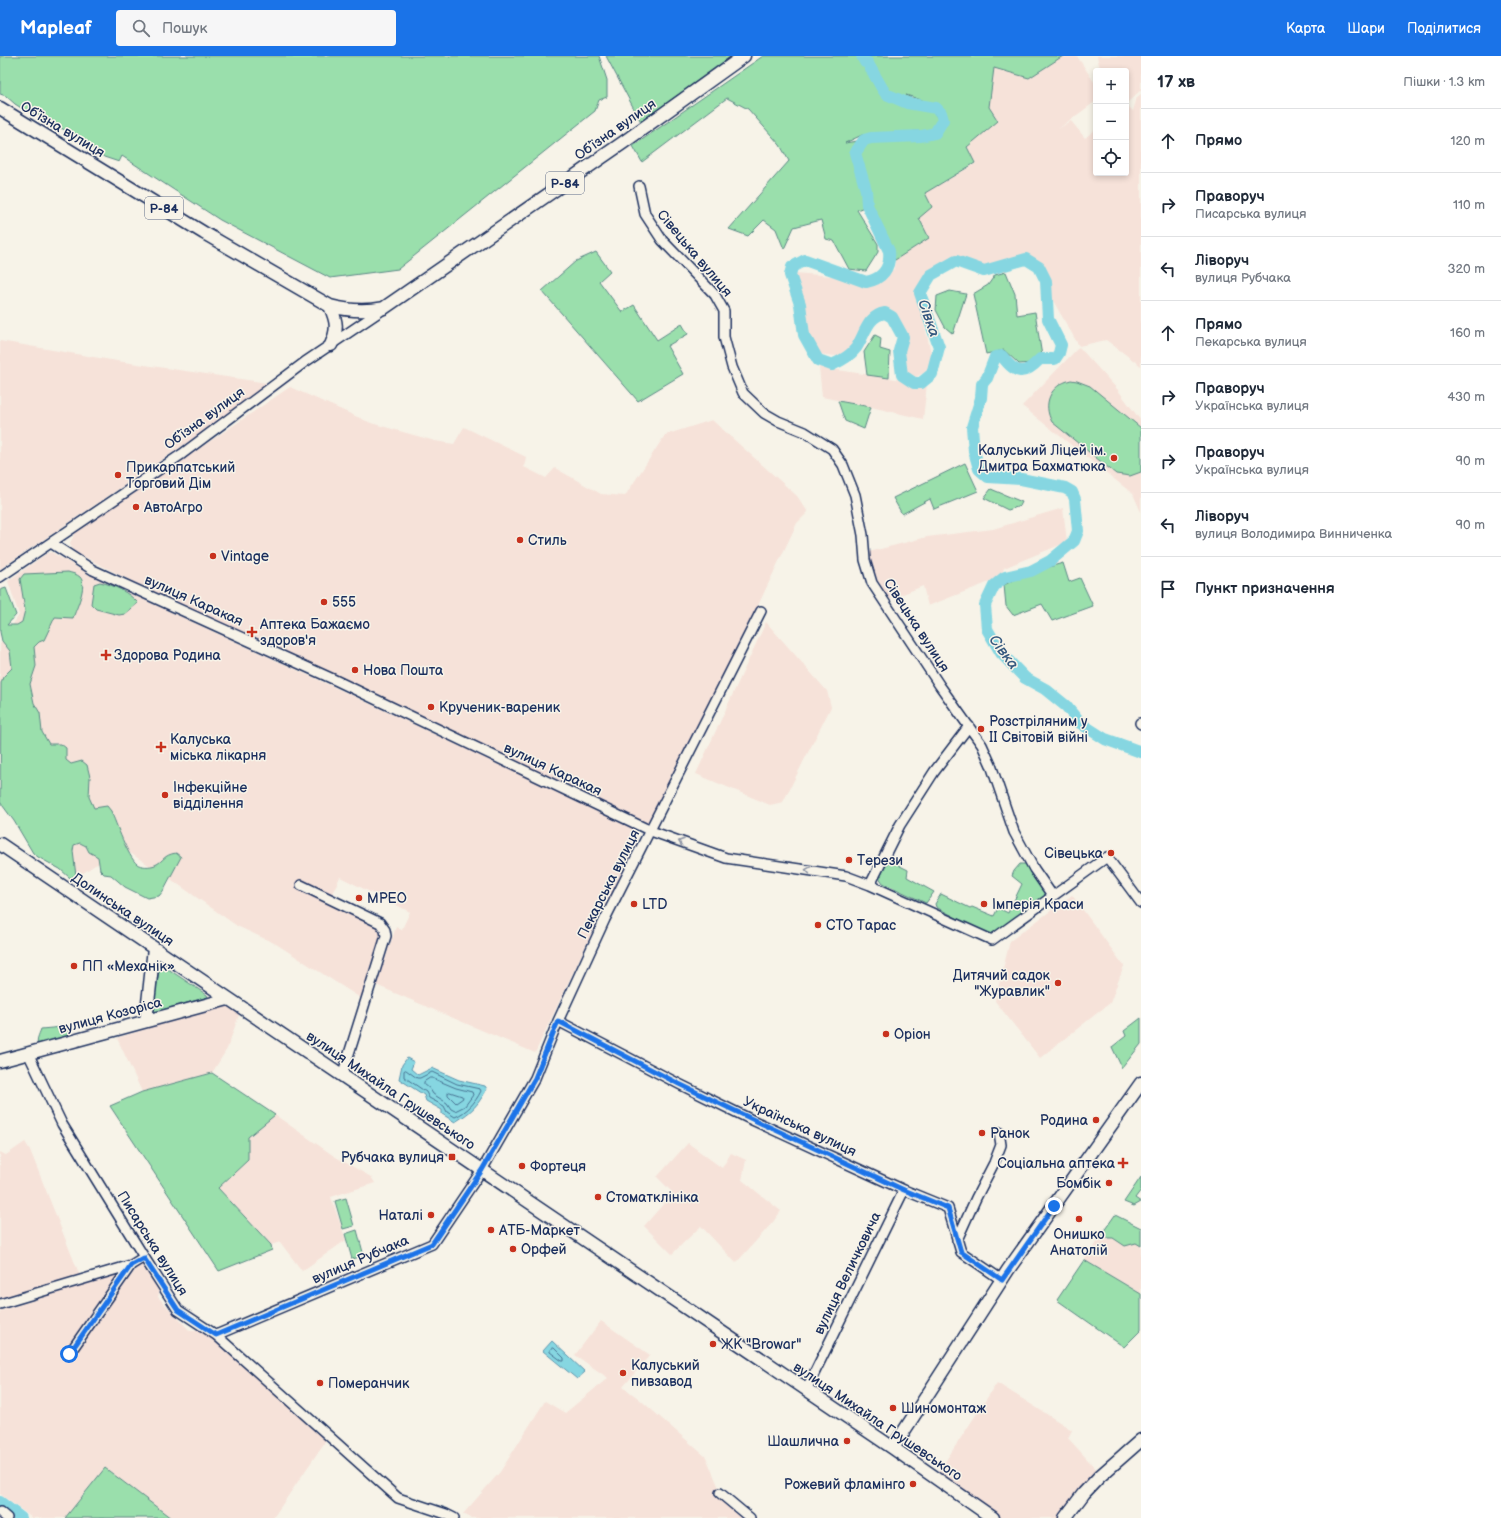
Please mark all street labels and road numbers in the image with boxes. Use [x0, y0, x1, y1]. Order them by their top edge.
street label: Обʼїзна вулиця [571, 95, 659, 164]
street label: Обʼїзна вулиця [18, 98, 108, 161]
road number: Р-84 [546, 172, 584, 194]
road number: Р-84 [145, 197, 183, 219]
street label: Сівецька вулиця [653, 206, 736, 300]
street label: Обʼїзна вулиця [161, 383, 248, 453]
street label: вулиця Каракая [142, 571, 246, 630]
street label: Сівецька вулиця [880, 575, 953, 675]
street label: вулиця Каракая [501, 739, 605, 800]
street label: Пекарська вулиця [574, 827, 643, 942]
street label: Долинська вулиця [68, 869, 177, 950]
street label: вулиця Козоріса [57, 993, 164, 1037]
street label: вулиця Михайла Грушевського [303, 1027, 478, 1153]
street label: Українська вулиця [741, 1093, 859, 1160]
street label: Писарська вулиця [114, 1188, 192, 1299]
street label: вулиця Величковича [810, 1209, 885, 1337]
street label: вулиця Рубчака [309, 1231, 412, 1287]
street label: вулиця Михайла Грушевського [790, 1358, 965, 1484]

